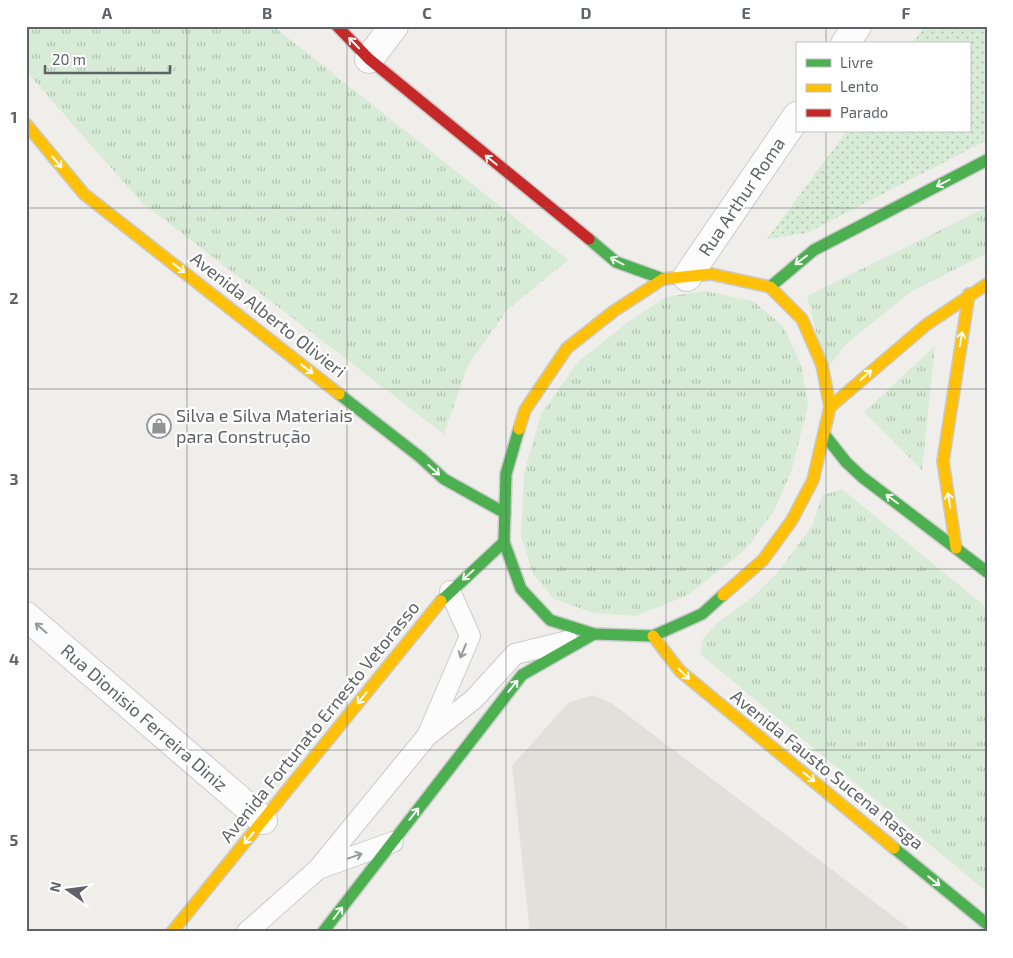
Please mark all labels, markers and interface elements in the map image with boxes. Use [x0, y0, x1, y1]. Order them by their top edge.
text: A [102, 3, 113, 22]
text: B [262, 3, 272, 22]
text: C [422, 3, 432, 22]
text: D [581, 3, 592, 22]
text: E [741, 3, 751, 22]
text: F [902, 3, 911, 22]
one-way arrow [348, 37, 360, 50]
scale bar [45, 42, 170, 74]
legend [796, 42, 970, 132]
text: 20 m [52, 50, 86, 68]
text: Livre [840, 53, 873, 71]
text: Lento [840, 77, 879, 95]
text: Parado [840, 103, 888, 121]
text: 1 [11, 107, 17, 126]
street label: Rua Arthur Roma [693, 133, 789, 260]
one-way arrow [485, 154, 498, 165]
one-way arrow [52, 155, 63, 168]
one-way arrow [937, 178, 951, 188]
street label: Avenida Alberto Olivieri [187, 247, 350, 382]
one-way arrow [795, 254, 808, 265]
one-way arrow [611, 256, 625, 266]
one-way arrow [172, 263, 185, 274]
text: 2 [9, 288, 19, 307]
one-way arrow [957, 331, 967, 347]
one-way arrow [300, 363, 313, 374]
one-way arrow [860, 369, 873, 381]
place label: Silva e Silva Materiais para Construção [176, 404, 353, 448]
shop icon: Silva e Silva Materiais para Construção [146, 413, 172, 439]
one-way arrow [428, 464, 441, 476]
text: 3 [9, 469, 19, 488]
one-way arrow [943, 492, 953, 508]
one-way arrow [886, 494, 899, 505]
one-way arrow [461, 569, 474, 581]
street label: Avenida Fortunato Ernesto Vetorasso [215, 596, 424, 847]
one-way arrow [34, 622, 47, 634]
street label: Rua Dionisio Ferreira Diniz [57, 639, 233, 796]
one-way arrow [458, 643, 467, 659]
text: 4 [9, 649, 19, 668]
one-way arrow [677, 668, 690, 680]
one-way arrow [508, 679, 519, 692]
street label: Avenida Fausto Sucena Rasga [727, 685, 928, 854]
one-way arrow [357, 691, 368, 704]
one-way arrow [802, 772, 815, 783]
one-way arrow [409, 807, 419, 821]
text: 5 [10, 830, 19, 849]
one-way arrow [243, 831, 254, 844]
one-way arrow [347, 851, 362, 860]
north arrow [42, 866, 92, 916]
one-way arrow [927, 875, 940, 886]
text: N [45, 880, 64, 894]
one-way arrow [332, 907, 343, 920]

